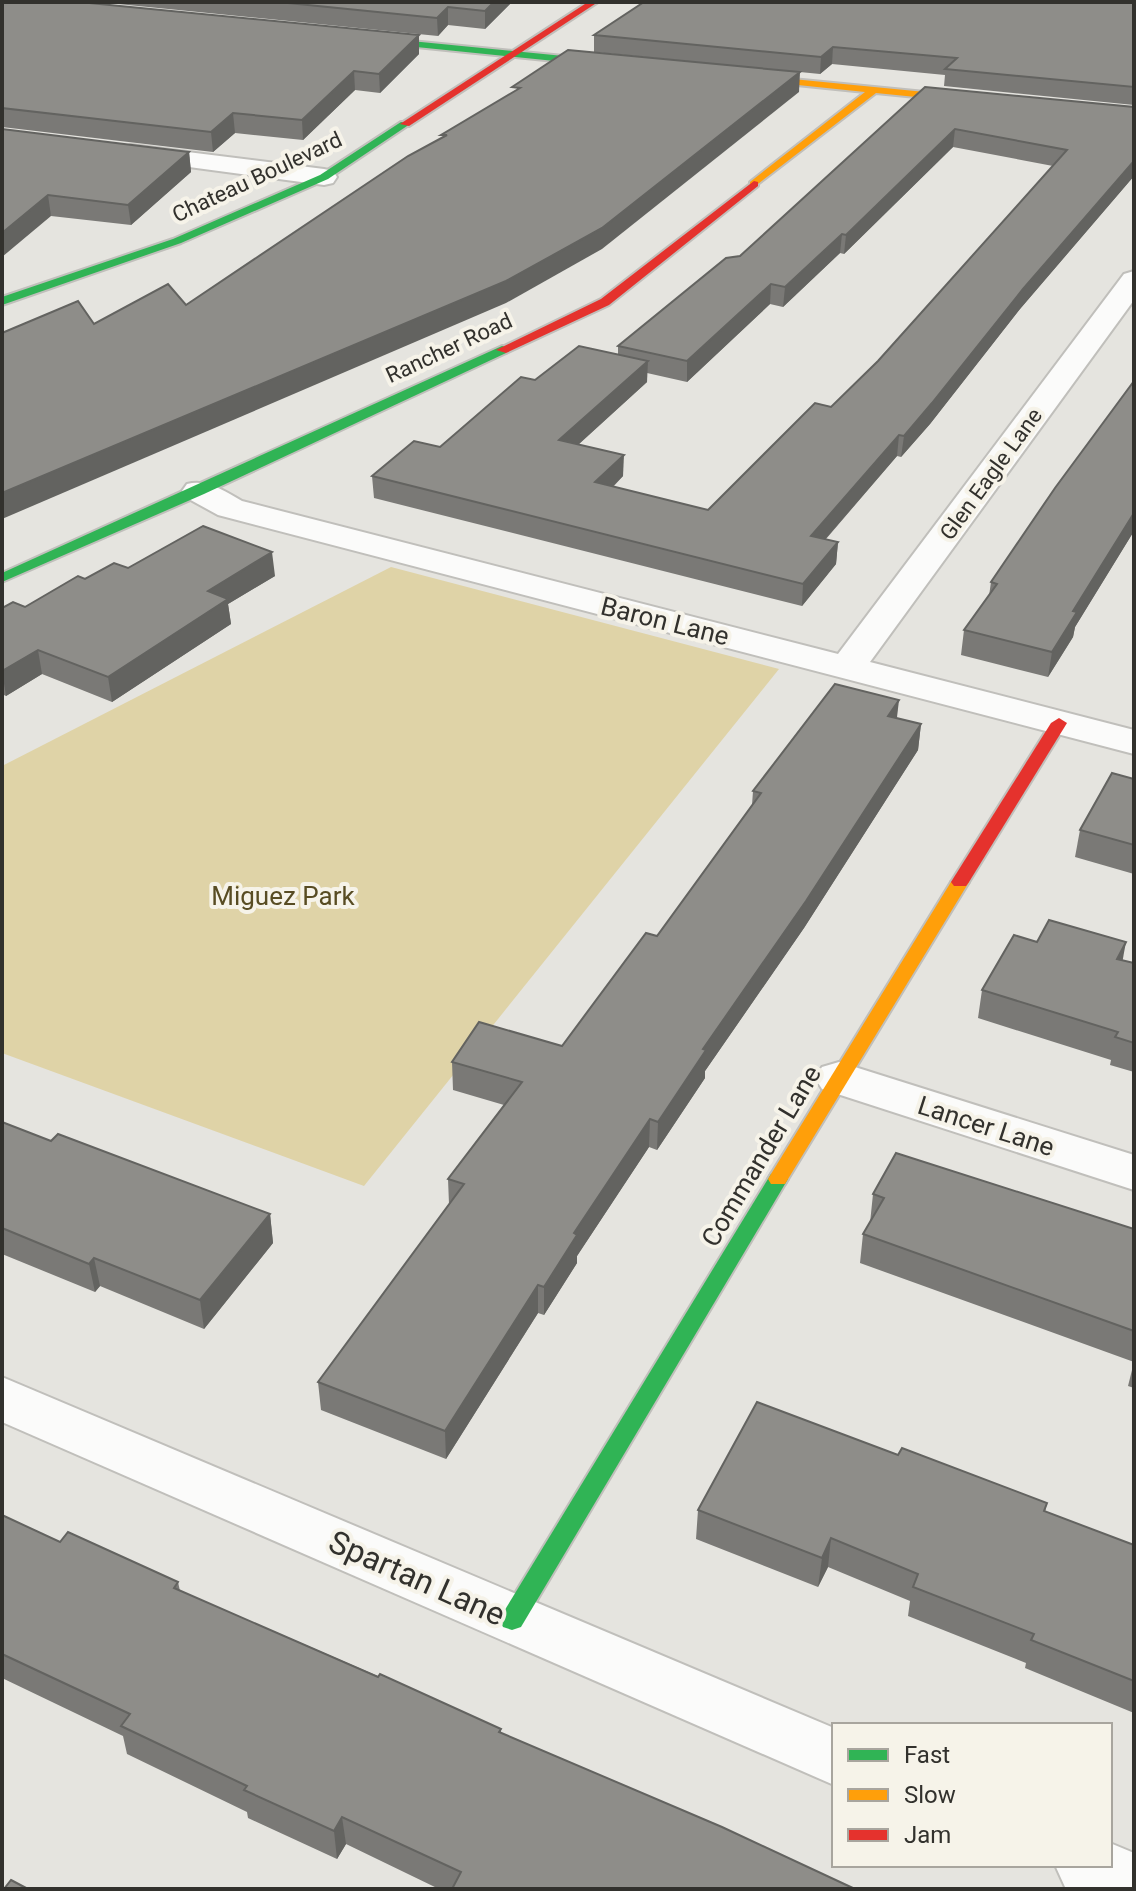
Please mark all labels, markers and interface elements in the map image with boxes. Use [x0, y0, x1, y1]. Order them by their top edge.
street label: Chateau Boulevard [168, 127, 346, 227]
street label: Rancher Road [382, 308, 516, 388]
street label: Glen Eagle Lane [935, 403, 1047, 545]
street label: Baron Lane [598, 591, 732, 651]
park label: Miguez Park [211, 881, 356, 911]
street label: Commander Lane [695, 1060, 827, 1252]
street label: Lancer Lane [914, 1090, 1058, 1162]
street label: Spartan Lane [323, 1522, 511, 1634]
legend [832, 1723, 1112, 1867]
text: Fast [904, 1741, 950, 1769]
text: Slow [904, 1781, 956, 1809]
text: Jam [904, 1821, 951, 1849]

